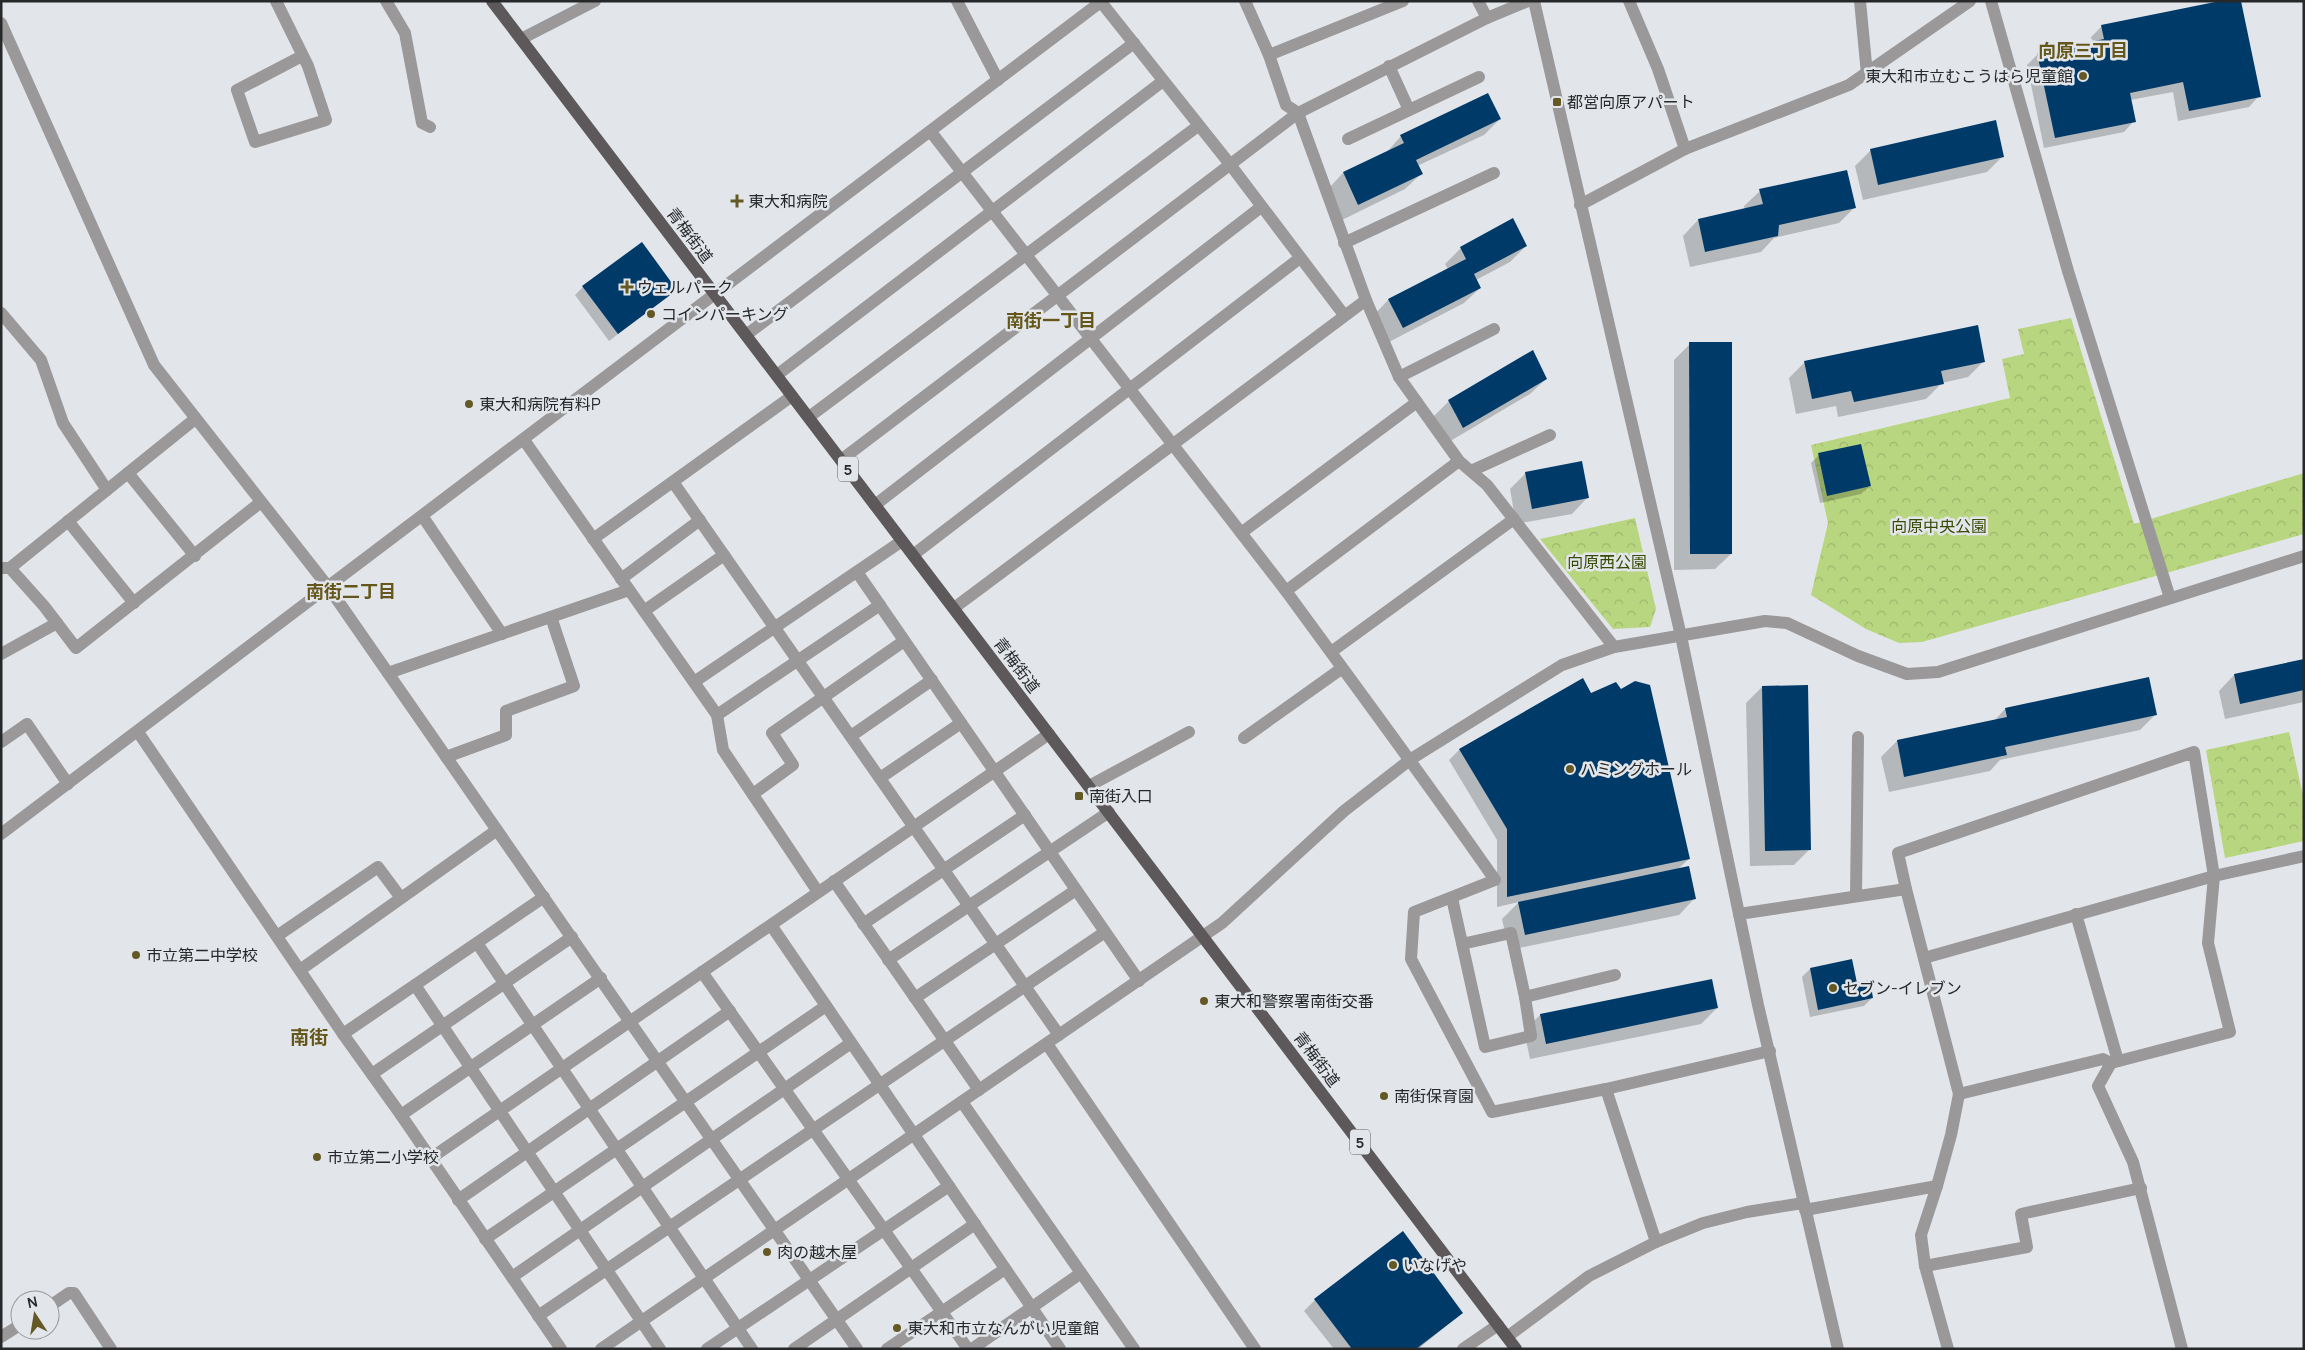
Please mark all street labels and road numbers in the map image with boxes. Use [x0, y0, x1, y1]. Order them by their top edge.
street label: 青梅街道 [662, 203, 718, 267]
road number: 5 [838, 456, 858, 482]
street label: 青梅街道 [989, 633, 1045, 697]
street label: 青梅街道 [1289, 1027, 1345, 1091]
road number: 5 [1350, 1130, 1370, 1154]

